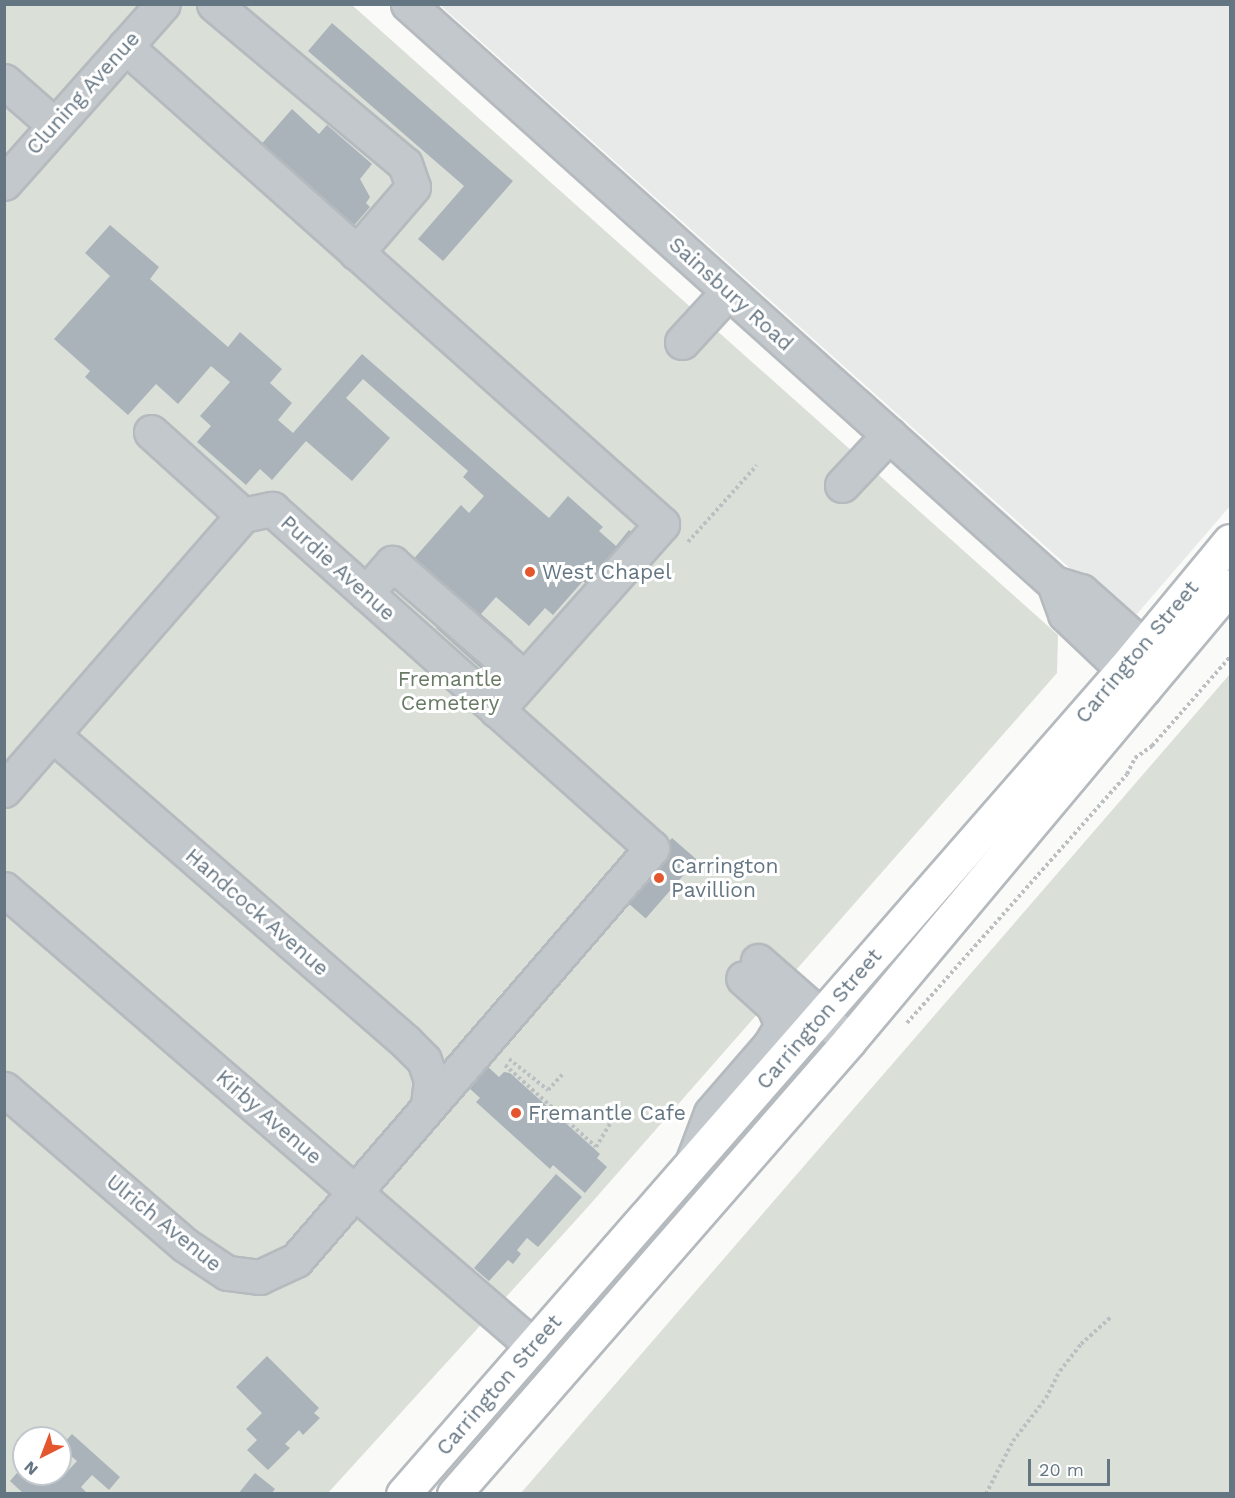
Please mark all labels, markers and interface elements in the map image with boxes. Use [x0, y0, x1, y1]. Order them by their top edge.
street label: Cluning Avenue [21, 26, 145, 160]
street label: Sainsbury Road [664, 232, 798, 356]
street label: Purdie Avenue [275, 510, 401, 626]
place label: West Chapel [542, 559, 672, 585]
marker: West Chapel [523, 565, 537, 579]
street label: Carrington Street [1070, 576, 1204, 728]
park label: Fremantle Cemetery [398, 666, 502, 716]
street label: Handcock Avenue [180, 843, 334, 981]
place label: Carrington Pavillion [671, 853, 779, 903]
marker: Carrington Pavillion [652, 871, 666, 885]
street label: Carrington Street [751, 944, 887, 1094]
street label: Kirby Avenue [211, 1064, 327, 1170]
place label: Fremantle Cafe [528, 1100, 686, 1126]
marker: Fremantle Cafe [509, 1106, 523, 1120]
street label: Ulrich Avenue [101, 1169, 227, 1277]
street label: Carrington Street [431, 1310, 567, 1460]
north arrow [12, 1426, 72, 1486]
scale bar [1031, 1447, 1114, 1485]
text: N [20, 1457, 42, 1479]
text: 20 m [1039, 1459, 1084, 1480]

